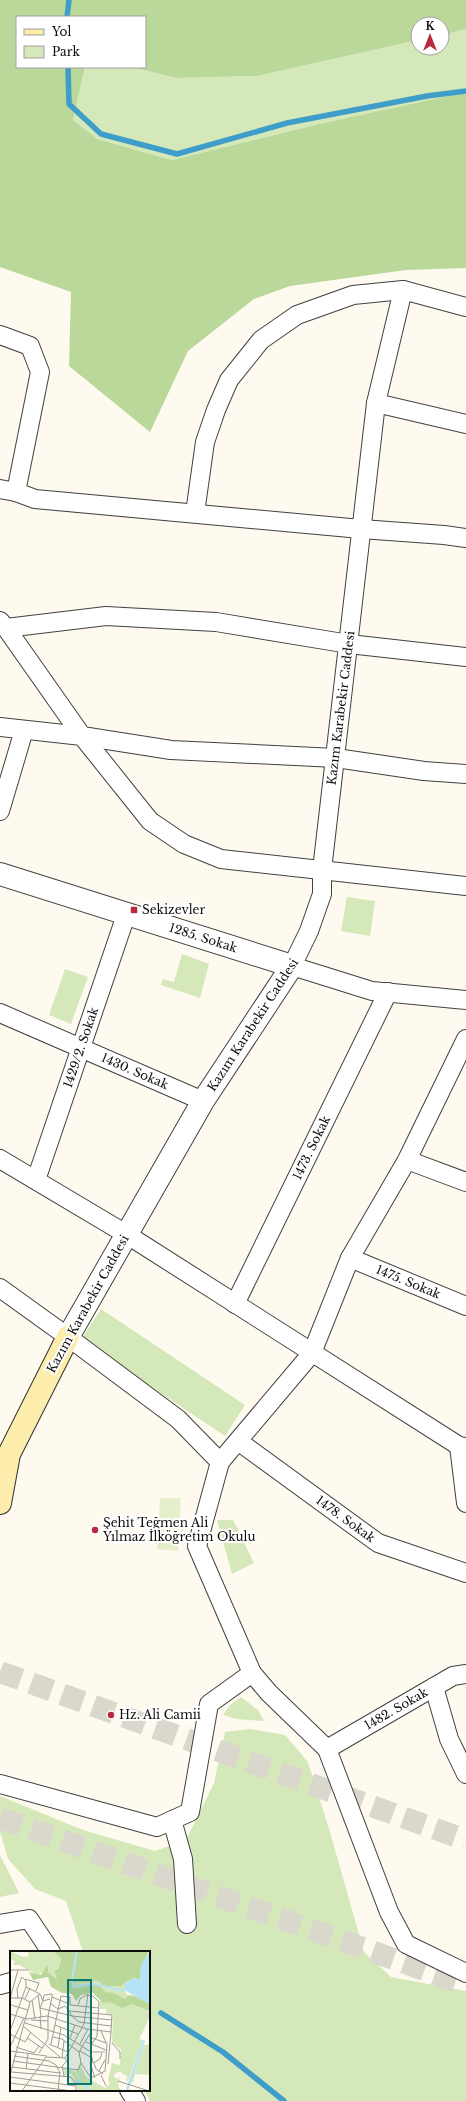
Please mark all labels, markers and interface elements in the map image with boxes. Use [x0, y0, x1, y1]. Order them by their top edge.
legend [16, 16, 146, 68]
north arrow [410, 16, 450, 56]
text: K [425, 19, 435, 33]
text: Yol [51, 24, 71, 39]
text: Park [52, 44, 80, 59]
street label: Kazım Karabekir Caddesi [324, 630, 357, 786]
place label: Sekizevler [142, 902, 205, 917]
marker: Sekizevler [129, 905, 139, 915]
street label: 1285. Sokak [167, 920, 240, 955]
street label: Kazım Karabekir Caddesi [204, 955, 301, 1094]
street label: 1429/2. Sokak [60, 1004, 101, 1090]
street label: 1430. Sokak [99, 1050, 172, 1092]
street label: 1473. Sokak [289, 1112, 333, 1182]
street label: Kazım Karabekir Caddesi [43, 1232, 132, 1375]
street label: 1475. Sokak [374, 1262, 444, 1302]
street label: 1478. Sokak [313, 1492, 379, 1546]
place label: Şehit Teğmen Ali Yılmaz İlköğretim Okulu [102, 1515, 256, 1544]
marker: Şehit Teğmen Ali Yılmaz İlköğretim Okulu [90, 1525, 100, 1535]
street label: 1482. Sokak [362, 1684, 431, 1733]
place label: Hz. Ali Camii [119, 1707, 201, 1722]
marker: Hz. Ali Camii [106, 1710, 116, 1720]
inset map [10, 1951, 150, 2091]

